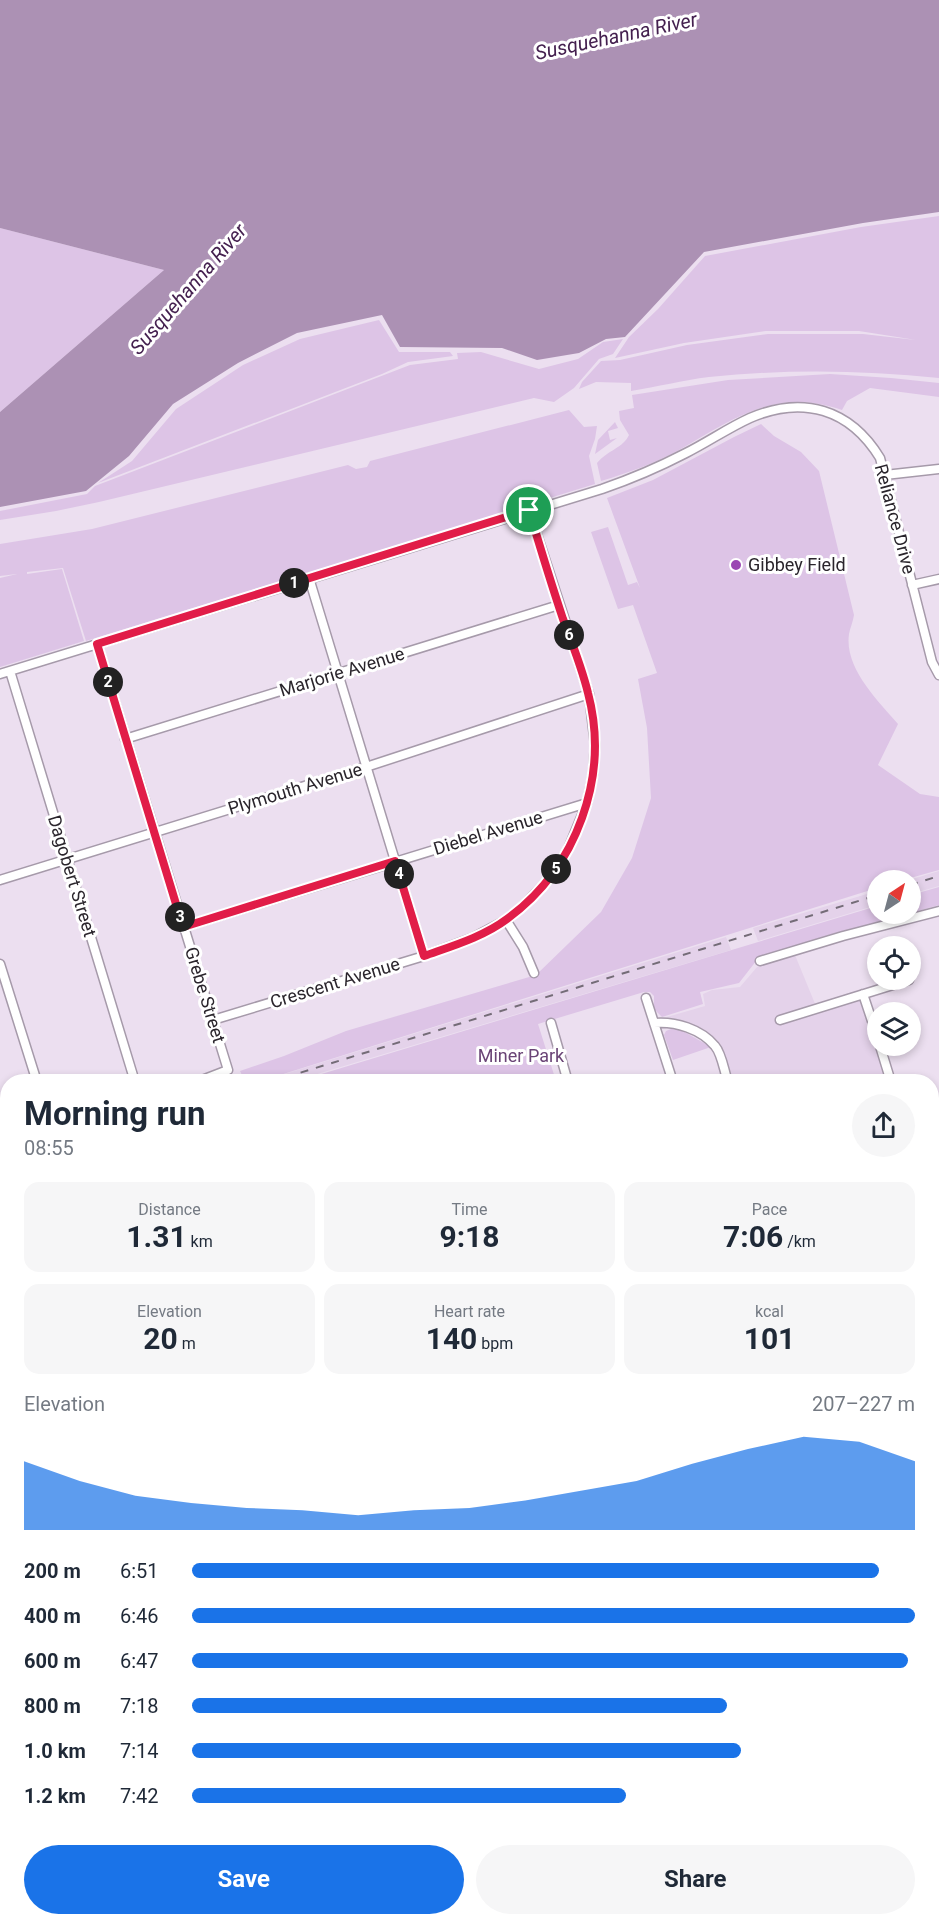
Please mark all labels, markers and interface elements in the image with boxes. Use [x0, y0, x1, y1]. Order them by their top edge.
water label: Susquehanna River [533, 7, 701, 65]
water label: Susquehanna River [125, 218, 252, 359]
street label: Reliance Drive [871, 462, 920, 576]
pin [503, 484, 554, 535]
icon: arrive [512, 493, 545, 526]
place label: Gibbey Field [748, 554, 846, 575]
marker: Gibbey Field [729, 558, 743, 572]
pin: 1 [279, 568, 309, 598]
text: 1 [289, 573, 299, 592]
pin: 6 [554, 620, 584, 650]
text: 6 [564, 625, 574, 644]
street label: Marjorie Avenue [277, 643, 407, 700]
pin: 2 [93, 667, 123, 697]
text: 2 [103, 672, 113, 691]
street label: Plymouth Avenue [225, 758, 365, 819]
street label: Diebel Avenue [431, 806, 545, 859]
street label: Dagobert Street [44, 813, 101, 939]
pin: 5 [541, 854, 571, 884]
pin: 4 [384, 859, 414, 889]
text: 5 [551, 859, 561, 878]
text: 4 [394, 864, 404, 883]
north arrow [867, 870, 921, 924]
map controls [867, 870, 921, 1056]
pin: 3 [165, 902, 195, 932]
text: 3 [175, 907, 185, 926]
button: locate [867, 936, 921, 990]
street label: Grebe Street [181, 944, 230, 1046]
street label: Crescent Avenue [267, 953, 402, 1012]
button: layers [867, 1002, 921, 1056]
park label: Miner Park [478, 1045, 565, 1066]
text: Morning run [24, 1094, 205, 1133]
button: share [852, 1094, 915, 1157]
text: 08:55 [24, 1136, 74, 1160]
text: Distance [138, 1200, 201, 1219]
text: Time [452, 1200, 487, 1219]
text: Pace [752, 1200, 787, 1219]
text: 1.31 [126, 1219, 187, 1254]
text: 9:18 [439, 1219, 500, 1254]
text: 7:06 [723, 1219, 783, 1254]
text: km [187, 1232, 213, 1251]
text: /km [783, 1232, 816, 1251]
text: Elevation [137, 1302, 202, 1321]
text: Heart rate [434, 1302, 505, 1321]
text: kcal [755, 1302, 784, 1321]
text: 20 [143, 1321, 178, 1356]
text: 140 [426, 1321, 477, 1356]
text: 101 [744, 1321, 795, 1356]
text: m [178, 1334, 196, 1353]
text: bpm [477, 1334, 513, 1353]
text: Elevation [24, 1392, 105, 1416]
text: 207–227 m [812, 1392, 915, 1416]
text: 200 m [24, 1559, 81, 1583]
text: 6:51 [120, 1559, 159, 1583]
text: 400 m [24, 1604, 81, 1628]
text: 6:46 [120, 1604, 159, 1628]
text: 600 m [24, 1649, 81, 1673]
text: 6:47 [120, 1649, 159, 1673]
text: 800 m [24, 1694, 81, 1718]
text: 7:18 [120, 1694, 159, 1718]
text: 1.0 km [24, 1739, 86, 1763]
text: 7:14 [120, 1739, 159, 1763]
text: 1.2 km [24, 1784, 86, 1808]
text: 7:42 [120, 1784, 159, 1808]
button: Save [24, 1845, 464, 1914]
button: Share [476, 1845, 915, 1914]

